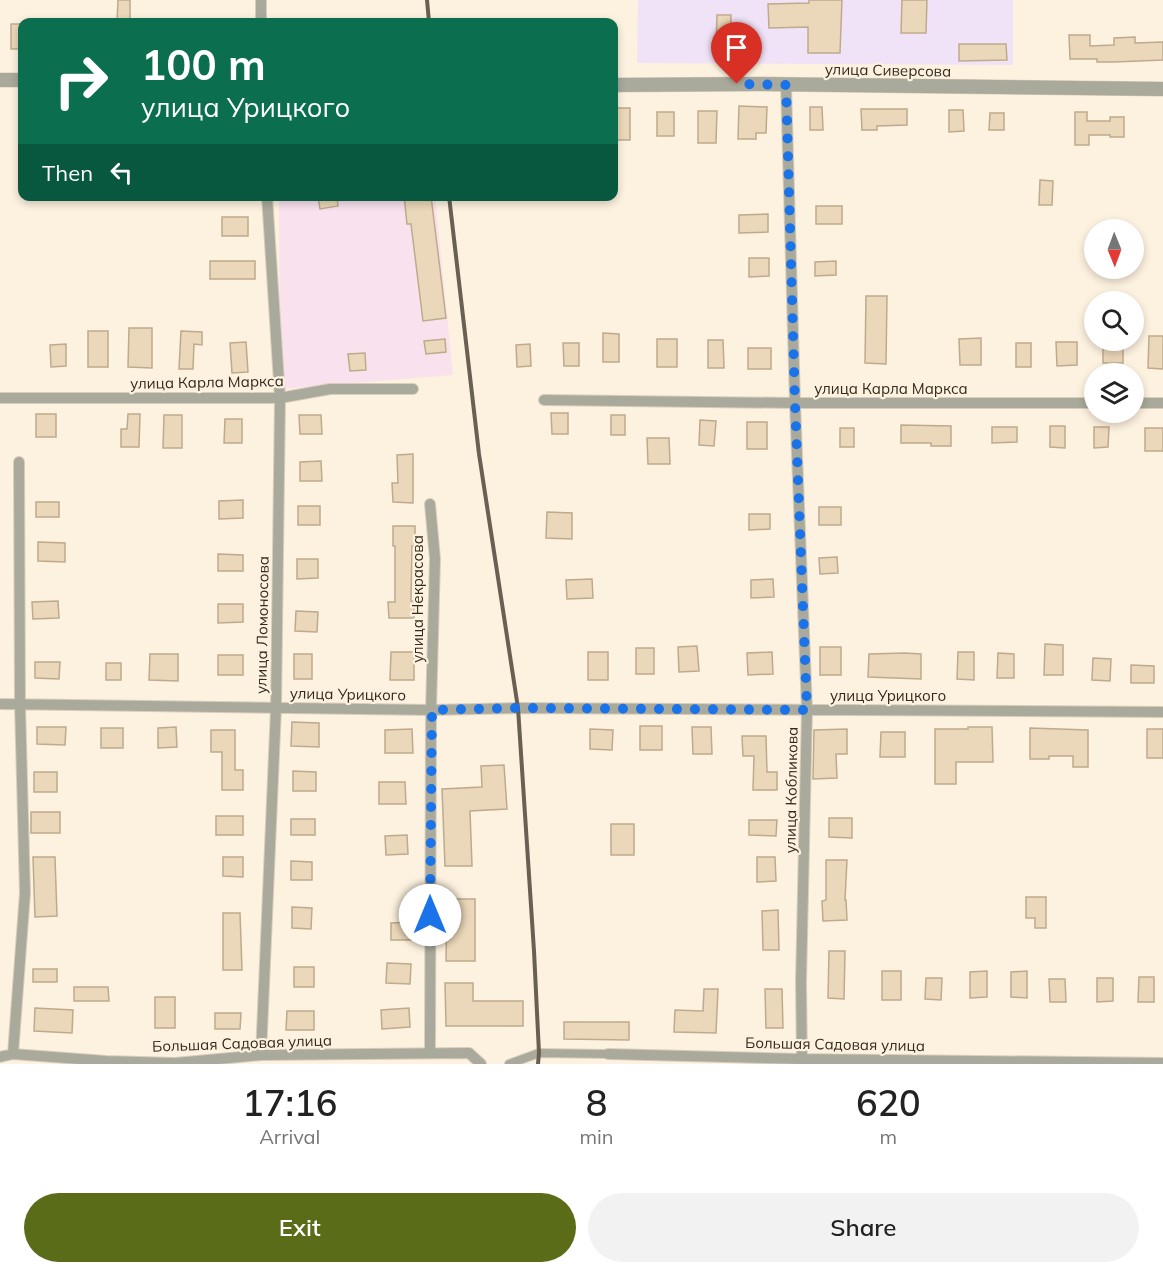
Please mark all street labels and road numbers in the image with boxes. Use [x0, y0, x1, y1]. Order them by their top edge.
street label: улица Сиверсова [825, 59, 951, 81]
street label: улица Карла Маркса [130, 371, 284, 393]
street label: улица Карла Маркса [814, 379, 968, 398]
street label: улица Некрасова [408, 535, 427, 663]
street label: улица Ломоносова [251, 556, 273, 694]
street label: улица Урицкого [290, 683, 406, 705]
street label: улица Урицкого [830, 686, 946, 705]
street label: улица Кобликова [780, 726, 802, 854]
street label: Большая Садовая улица [152, 1030, 332, 1056]
street label: Большая Садовая улица [745, 1033, 925, 1055]

